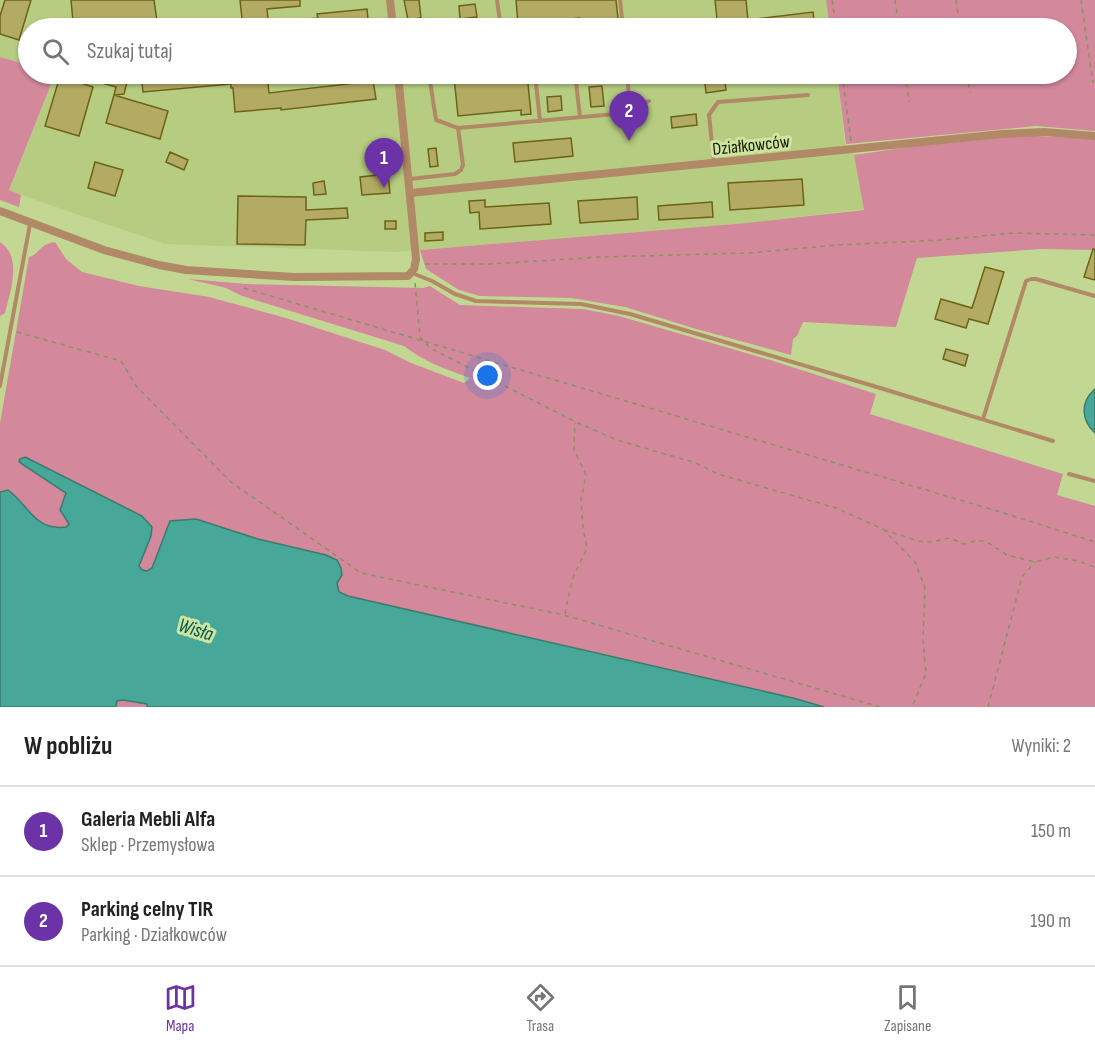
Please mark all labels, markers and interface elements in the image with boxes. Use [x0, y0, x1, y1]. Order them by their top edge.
search box [18, 18, 1077, 84]
icon: search [39, 35, 72, 68]
text: Szukaj tutaj [87, 38, 173, 65]
pin: 2 [610, 92, 648, 141]
street label: Działkowców [711, 131, 791, 160]
pin: 1 [364, 138, 404, 188]
your location [473, 361, 502, 390]
water label: Wisła [175, 613, 216, 647]
text: W pobliżu [24, 731, 112, 762]
text: Wyniki: 2 [1012, 734, 1071, 758]
text: Galeria Mebli Alfa [81, 806, 215, 833]
text: 1 [40, 819, 47, 843]
text: 150 m [1031, 819, 1071, 843]
text: Sklep · Przemysłowa [81, 833, 215, 857]
text: Parking celny TIR [81, 896, 213, 923]
text: 2 [39, 909, 48, 933]
text: 190 m [1030, 909, 1071, 933]
text: Parking · Działkowców [81, 923, 227, 947]
tab: Mapa [164, 981, 197, 1036]
tab: Trasa [524, 981, 557, 1036]
tab: Zapisane [884, 981, 931, 1036]

